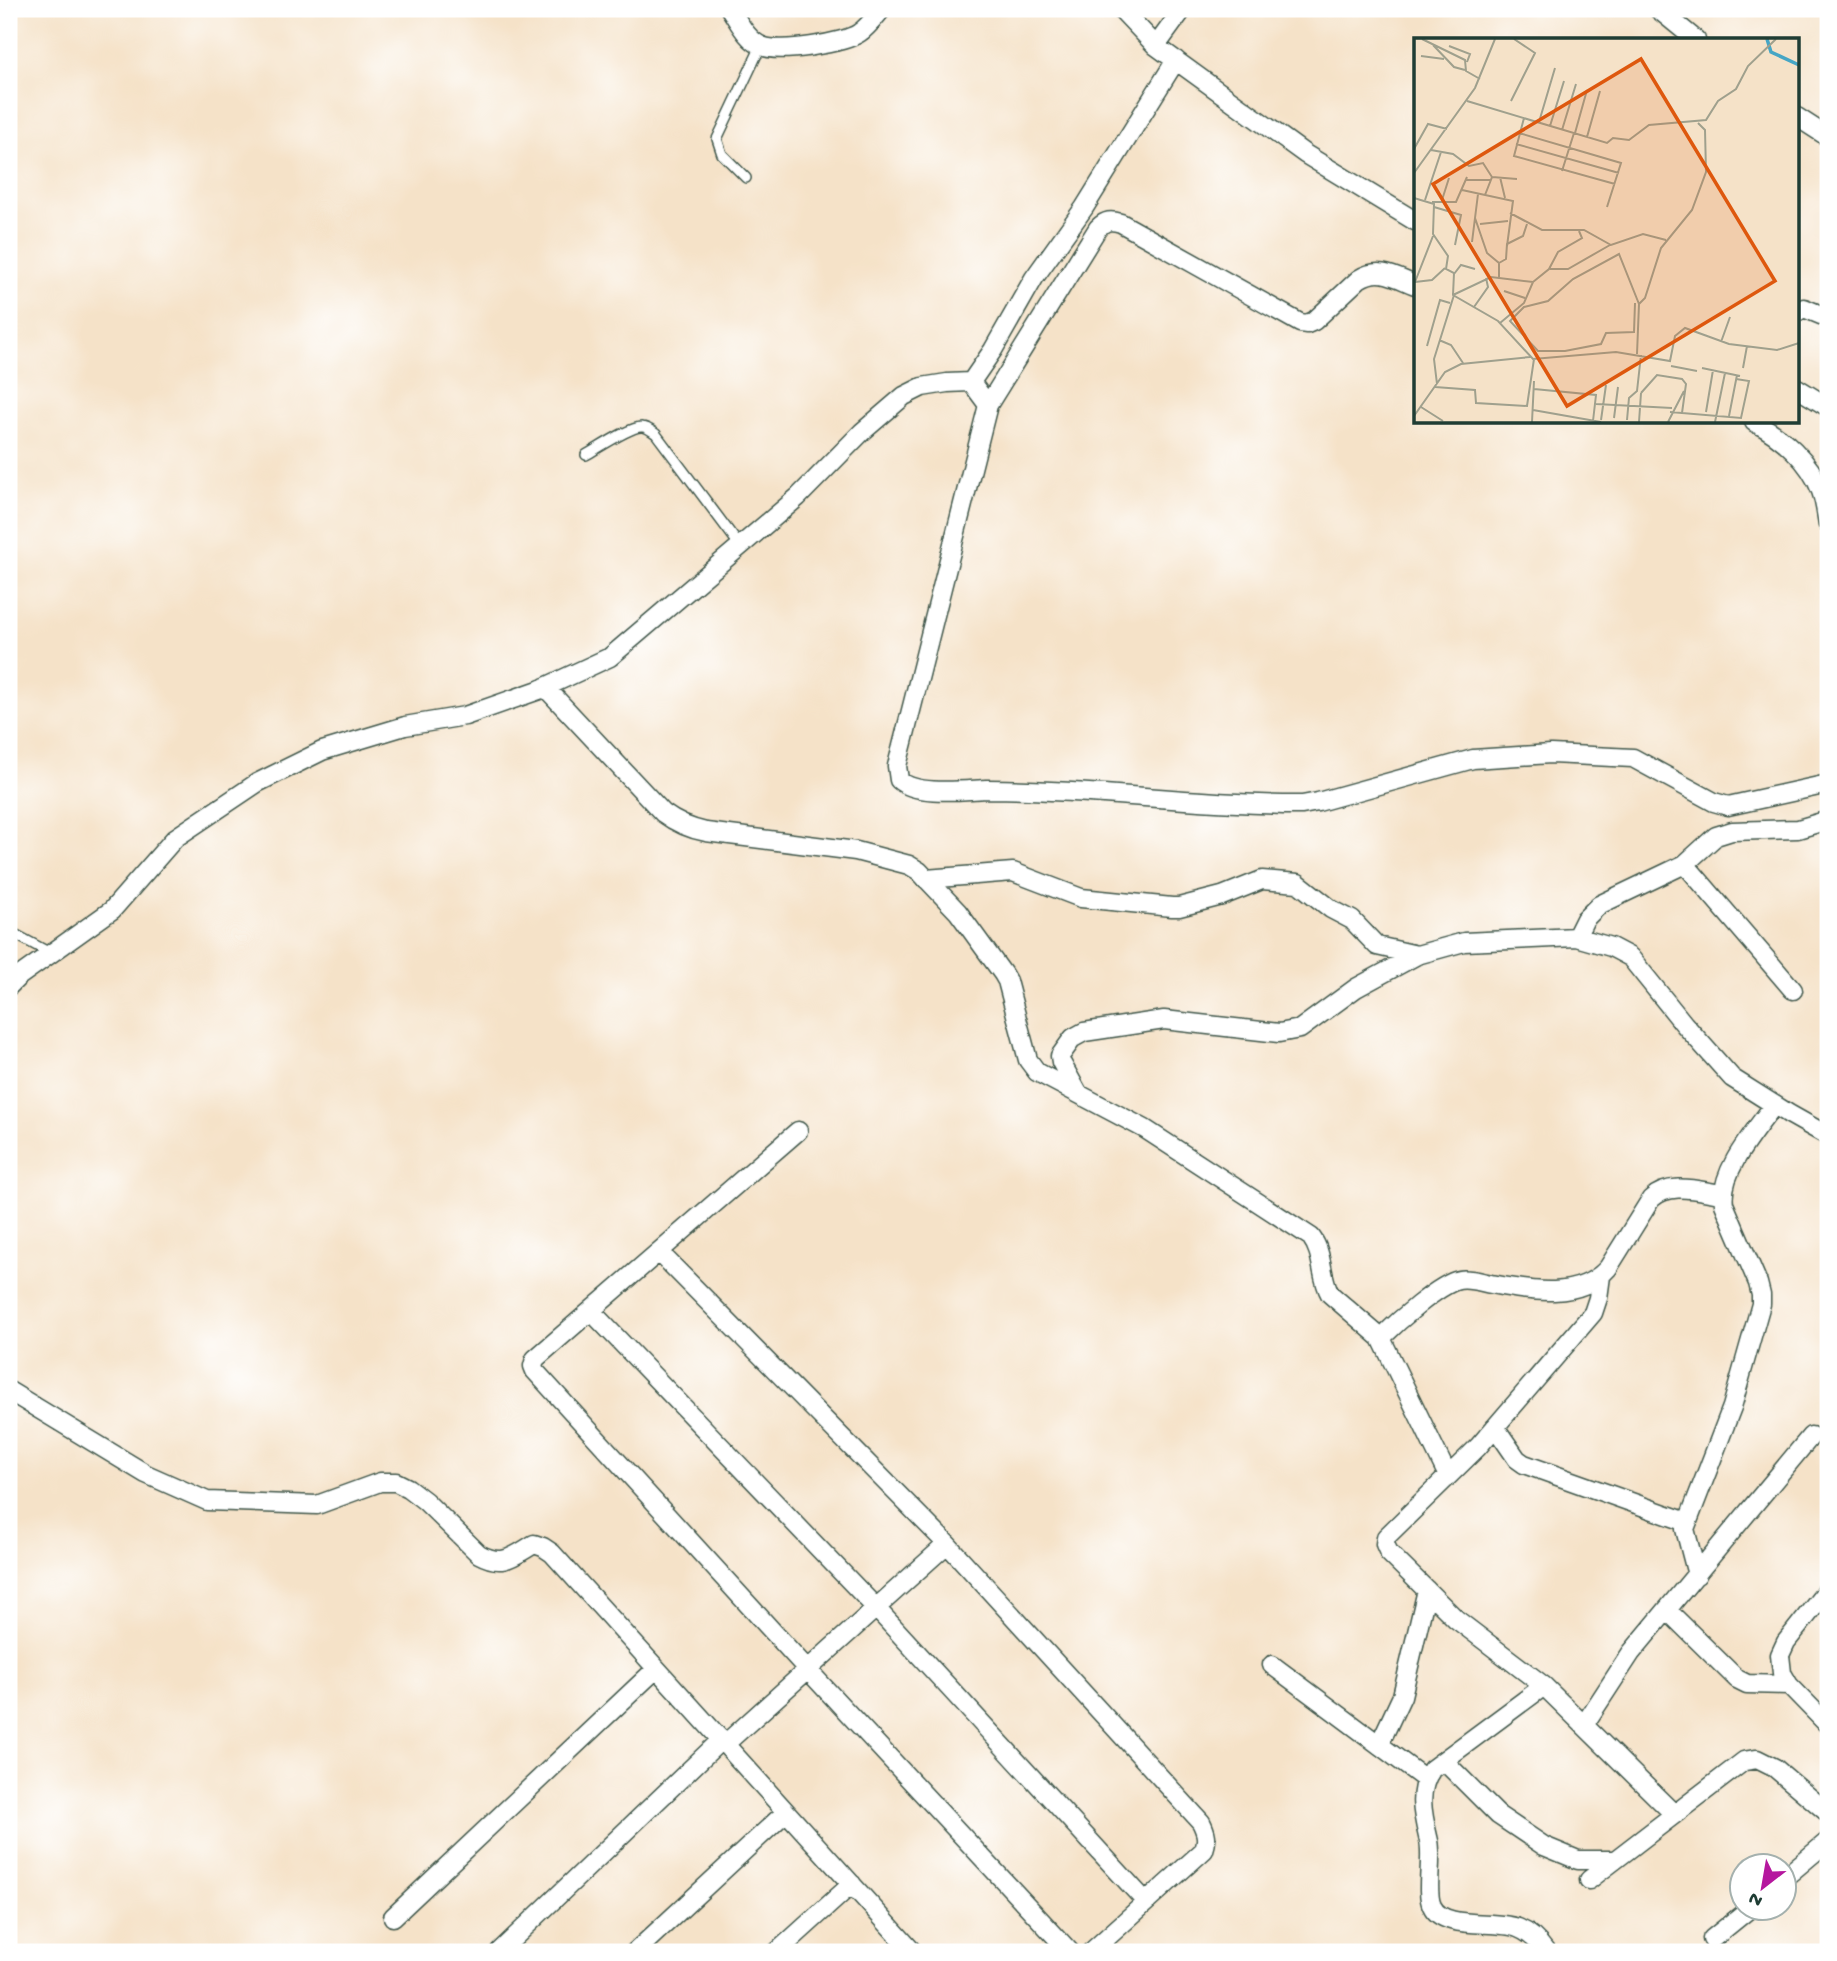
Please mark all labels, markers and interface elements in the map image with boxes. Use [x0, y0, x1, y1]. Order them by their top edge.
inset map [1414, 38, 1798, 424]
north arrow [1728, 1853, 1798, 1923]
text: N [1745, 1886, 1767, 1912]

